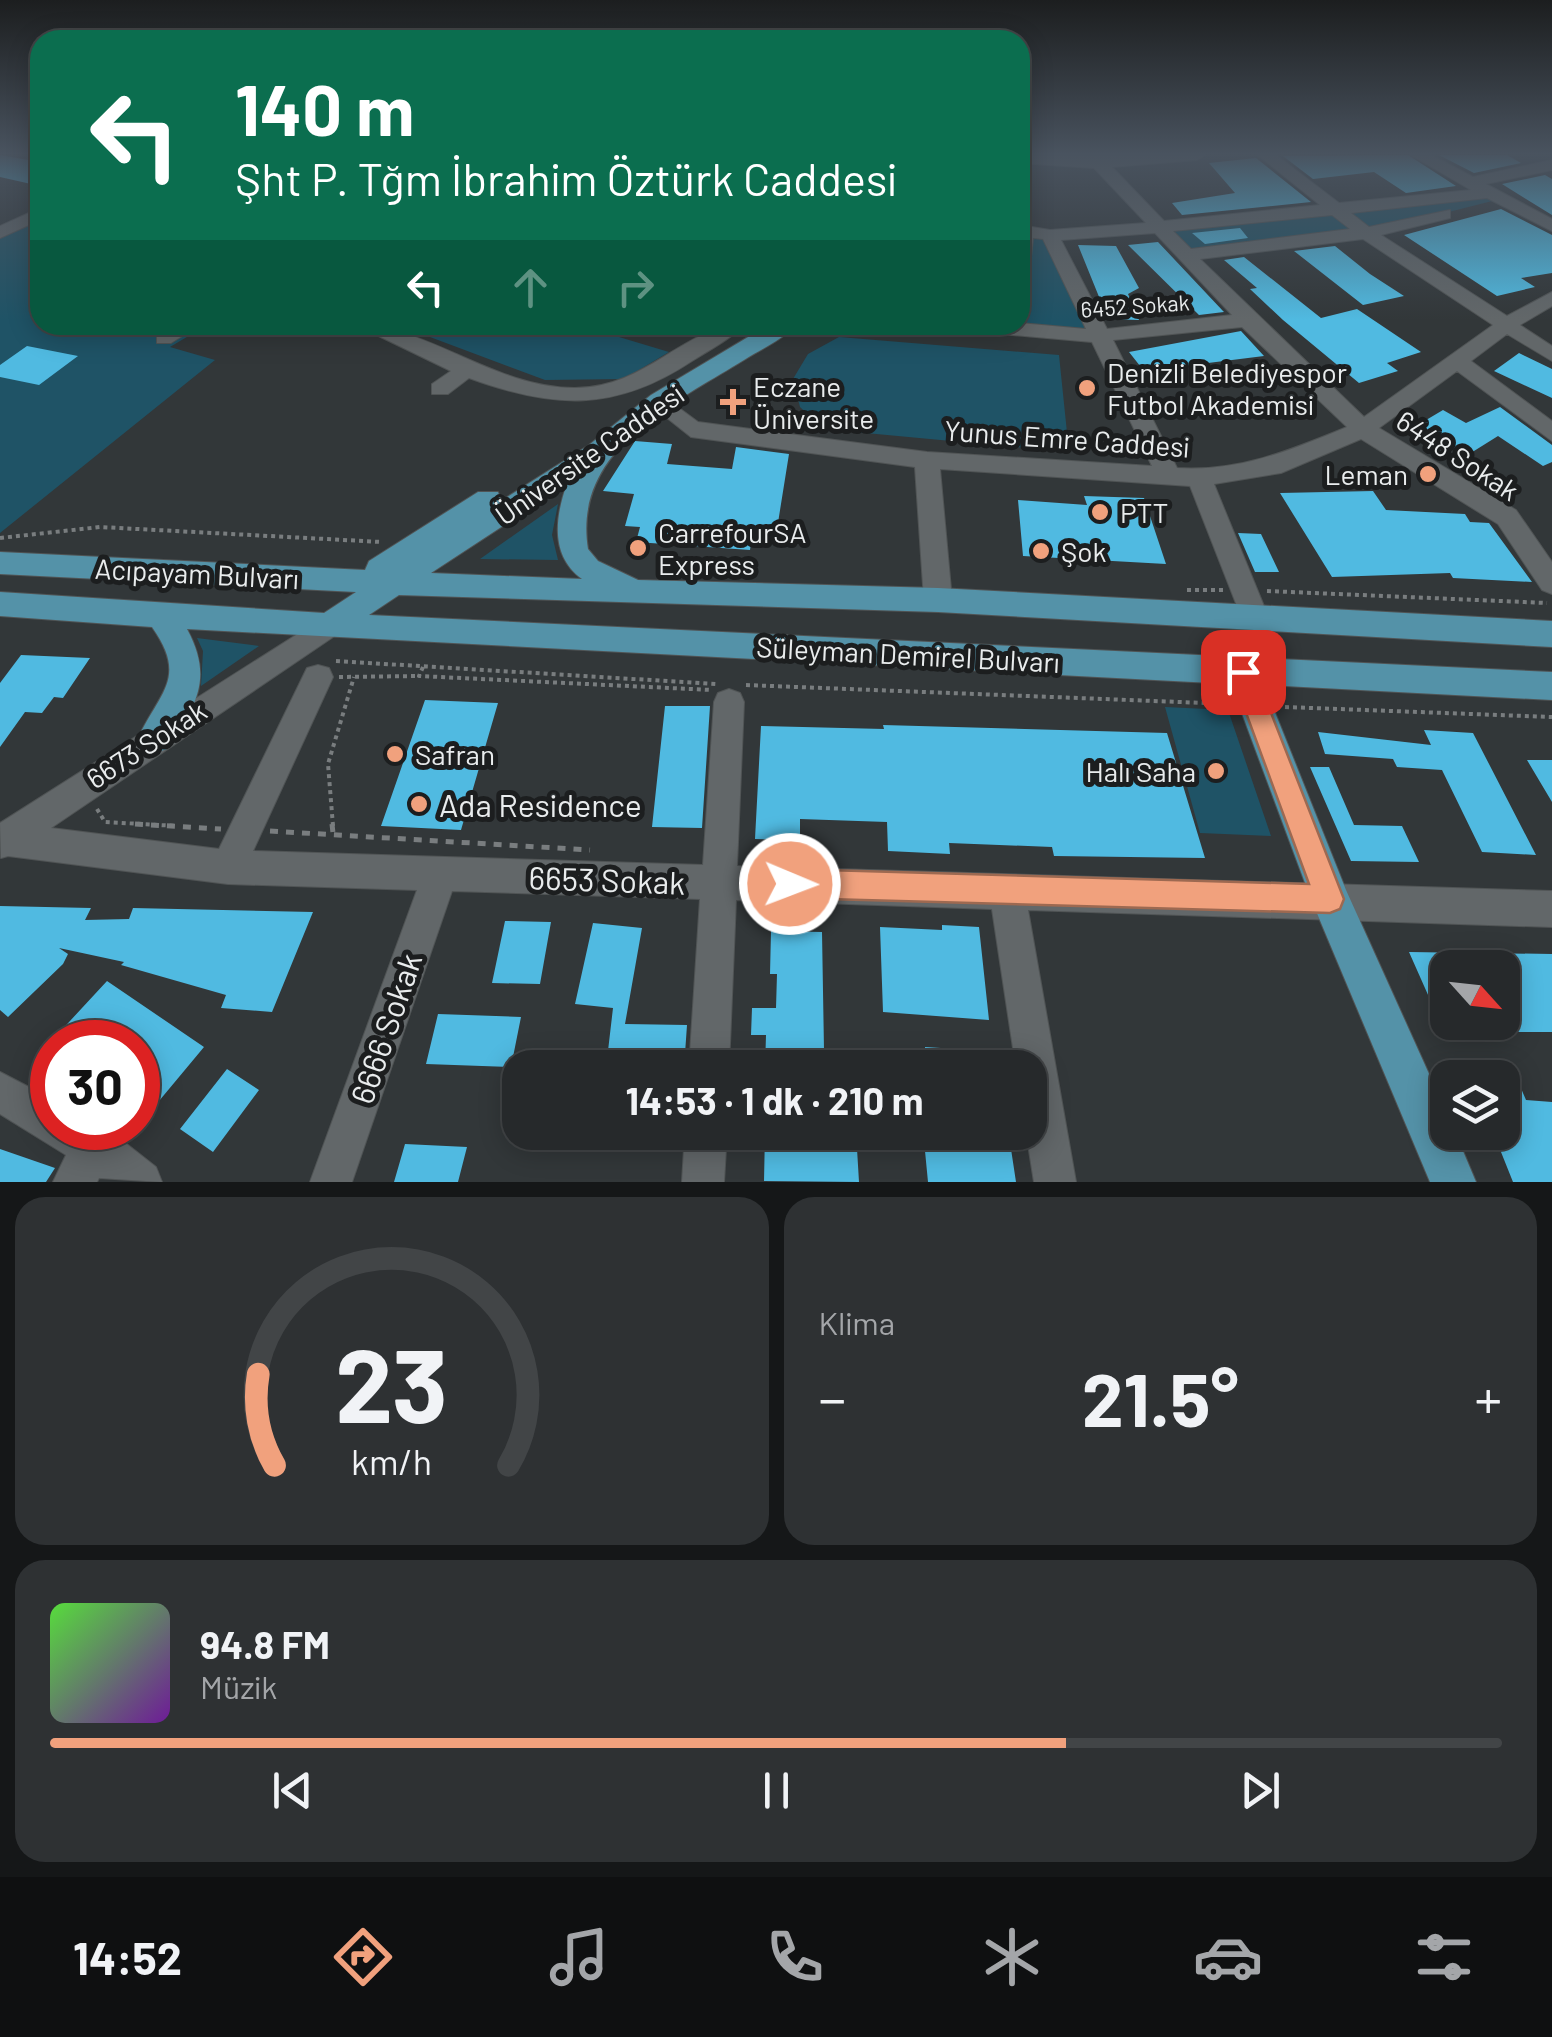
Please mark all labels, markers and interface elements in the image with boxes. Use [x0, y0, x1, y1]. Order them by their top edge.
text: 140 m [235, 66, 414, 150]
icon: left [70, 70, 200, 200]
text: Şht P. Tğm İbrahim Öztürk Caddesi [235, 151, 897, 205]
icon: left [398, 260, 453, 315]
icon: ahead [503, 260, 558, 315]
icon: right [608, 260, 663, 315]
street label: 6452 Sokak [1080, 288, 1190, 322]
place label: Denizli Belediyespor Futbol Akademisi [1107, 355, 1347, 421]
place label: Eczane Üniversite [753, 369, 874, 435]
street label: Üniversite Caddesi [488, 376, 690, 532]
marker: Denizli Belediyespor Futbol Akademisi [1076, 377, 1098, 399]
marker: Eczane Üniversite [722, 391, 744, 413]
street label: 6448 Sokak [1390, 403, 1526, 507]
street label: Yunus Emre Caddesi [943, 412, 1191, 464]
place label: Leman [1325, 457, 1408, 491]
marker: Leman [1417, 463, 1439, 485]
place label: PTT [1120, 495, 1168, 529]
marker: PTT [1089, 501, 1111, 523]
place label: CarrefourSA Express [658, 515, 807, 581]
place label: Şok [1061, 534, 1107, 568]
marker: CarrefourSA Express [627, 537, 649, 559]
marker: Şok [1030, 540, 1052, 562]
street label: Acıpayam Bulvarı [94, 551, 300, 595]
street label: Süleyman Demirel Bulvarı [755, 629, 1061, 679]
pin [1201, 630, 1286, 715]
icon: arrive [1216, 645, 1271, 700]
street label: 6673 Sokak [80, 693, 212, 795]
place label: Safran [415, 737, 495, 771]
marker: Safran [384, 743, 406, 765]
place label: Halı Saha [1085, 754, 1196, 788]
marker: Halı Saha [1205, 760, 1227, 782]
place label: Ada Residence [439, 785, 642, 823]
marker: Ada Residence [408, 793, 430, 815]
position arrow [738, 832, 842, 936]
street label: 6653 Sokak [528, 857, 686, 901]
street label: 6666 Sokak [342, 948, 428, 1108]
north arrow [1430, 950, 1520, 1040]
map controls [1430, 950, 1520, 1150]
speed limit sign: 30 [30, 1020, 160, 1150]
button: layers [1430, 1060, 1520, 1150]
text: 14:53 · 1 dk · 210 m [626, 1077, 923, 1123]
text: Klima [819, 1303, 895, 1341]
text: 23 [335, 1319, 448, 1444]
text: 21.5° [1082, 1352, 1239, 1442]
text: − [819, 1364, 846, 1430]
text: + [1474, 1364, 1502, 1430]
text: km/h [351, 1439, 432, 1482]
text: 94.8 FM [200, 1621, 330, 1667]
text: Müzik [200, 1667, 277, 1705]
icon: previous [265, 1763, 320, 1818]
icon: pause [749, 1763, 804, 1818]
icon: next [1233, 1763, 1288, 1818]
icon: directions [328, 1922, 398, 1992]
icon: music [544, 1922, 614, 1992]
icon: phone [760, 1922, 830, 1992]
icon: climate [977, 1922, 1047, 1992]
icon: car [1193, 1922, 1263, 1992]
icon: filters [1409, 1922, 1479, 1992]
text: 14:52 [73, 1930, 182, 1984]

